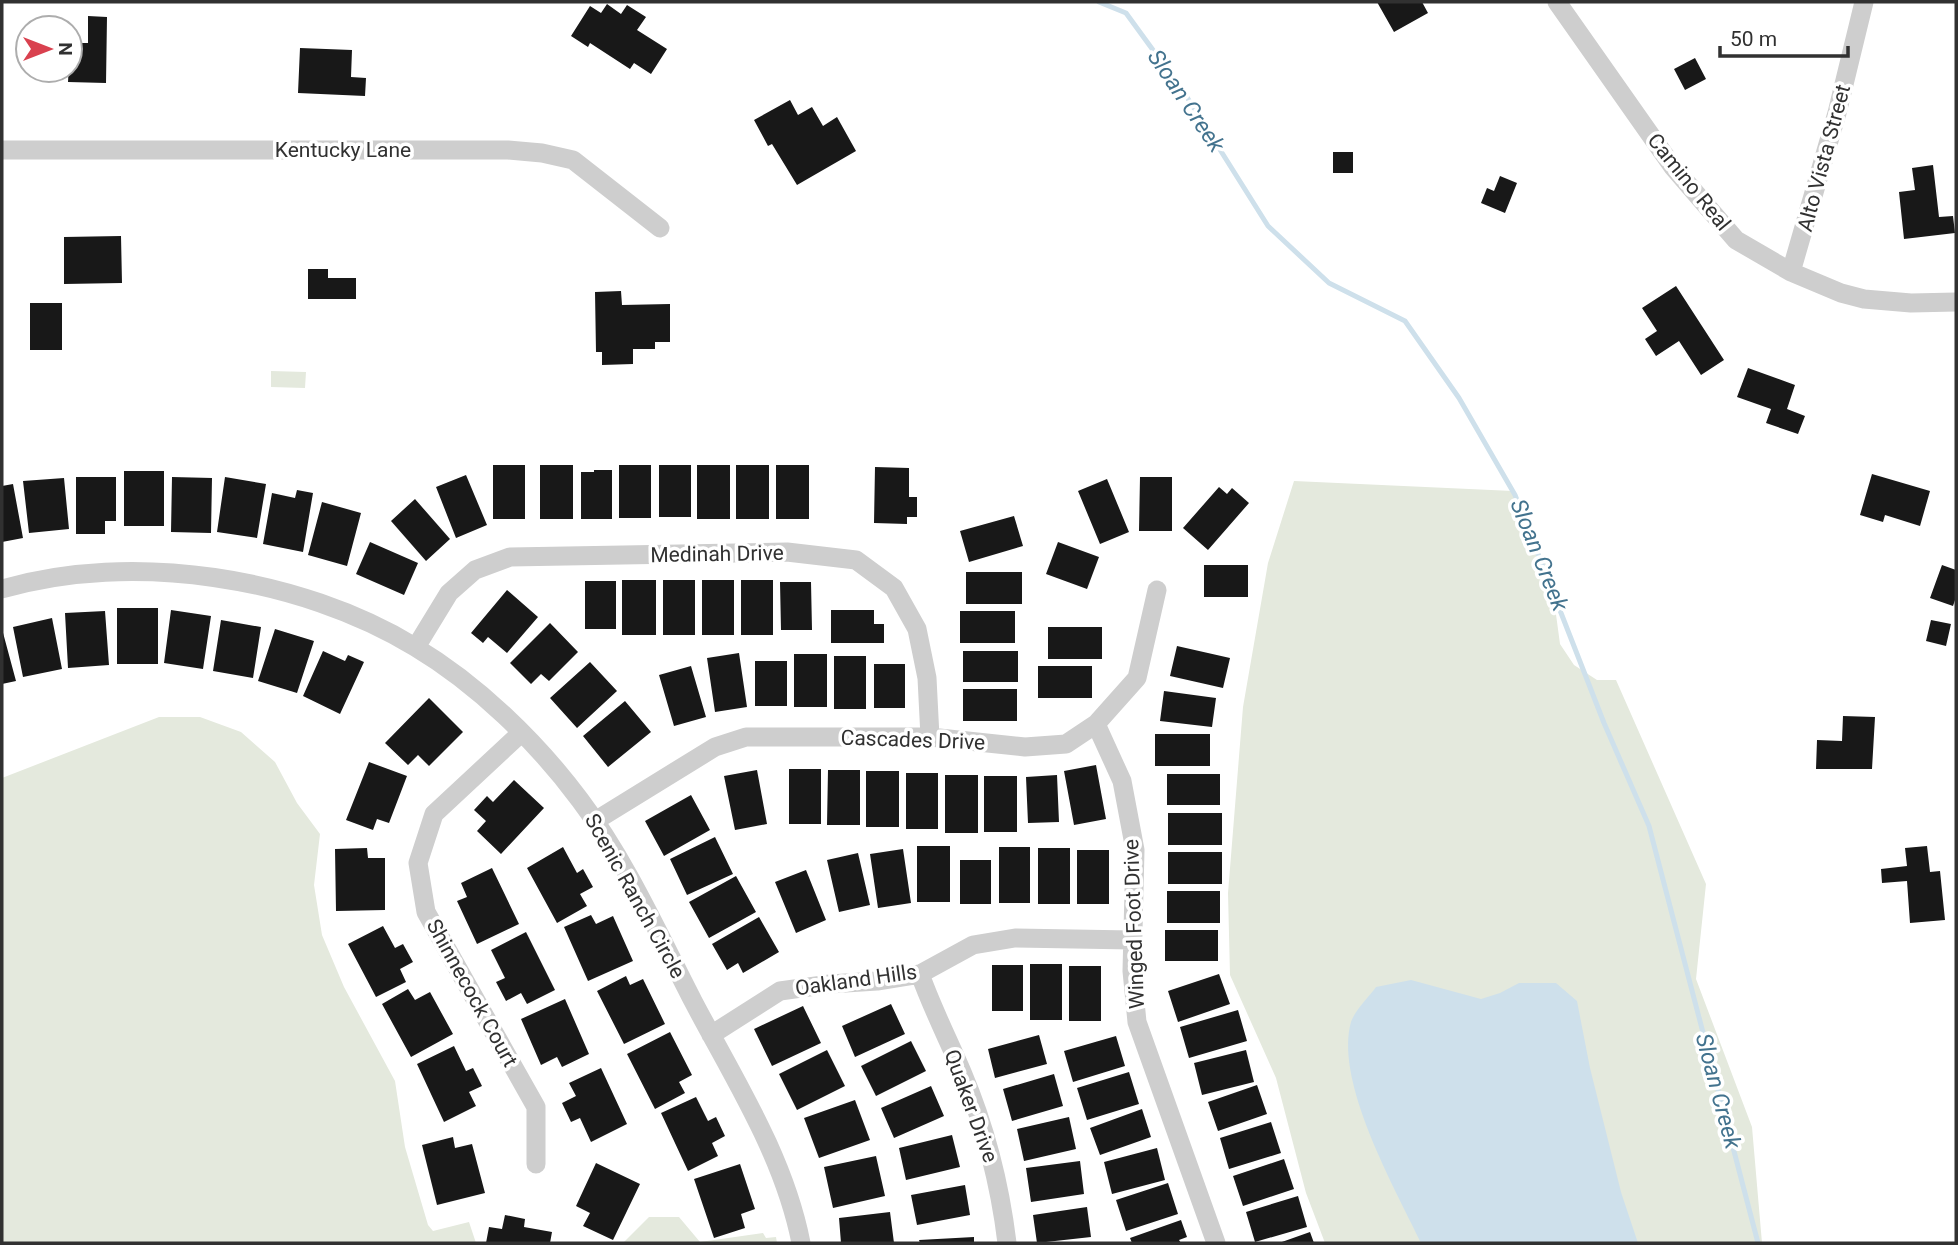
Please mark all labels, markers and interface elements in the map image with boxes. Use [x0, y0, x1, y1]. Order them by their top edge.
north arrow [14, 14, 84, 84]
scale bar [1720, 14, 1848, 58]
text: 50 m [1730, 27, 1777, 51]
text: N [54, 42, 77, 56]
water label: Sloan Creek [1142, 44, 1231, 158]
street label: Alto Vista Street [1793, 82, 1855, 234]
street label: Camino Real [1643, 129, 1735, 235]
street label: Kentucky Lane [275, 138, 411, 162]
water label: Sloan Creek [1504, 495, 1574, 616]
street label: Medinah Drive [650, 541, 784, 567]
street label: Cascades Drive [840, 725, 986, 755]
street label: Scenic Ranch Circle [580, 810, 690, 982]
street label: Winged Foot Drive [1119, 839, 1149, 1009]
street label: Shinnecock Court [422, 915, 523, 1071]
street label: Oakland Hills [794, 960, 918, 1000]
water label: Sloan Creek [1690, 1030, 1747, 1152]
street label: Quaker Drive [939, 1046, 1003, 1166]

